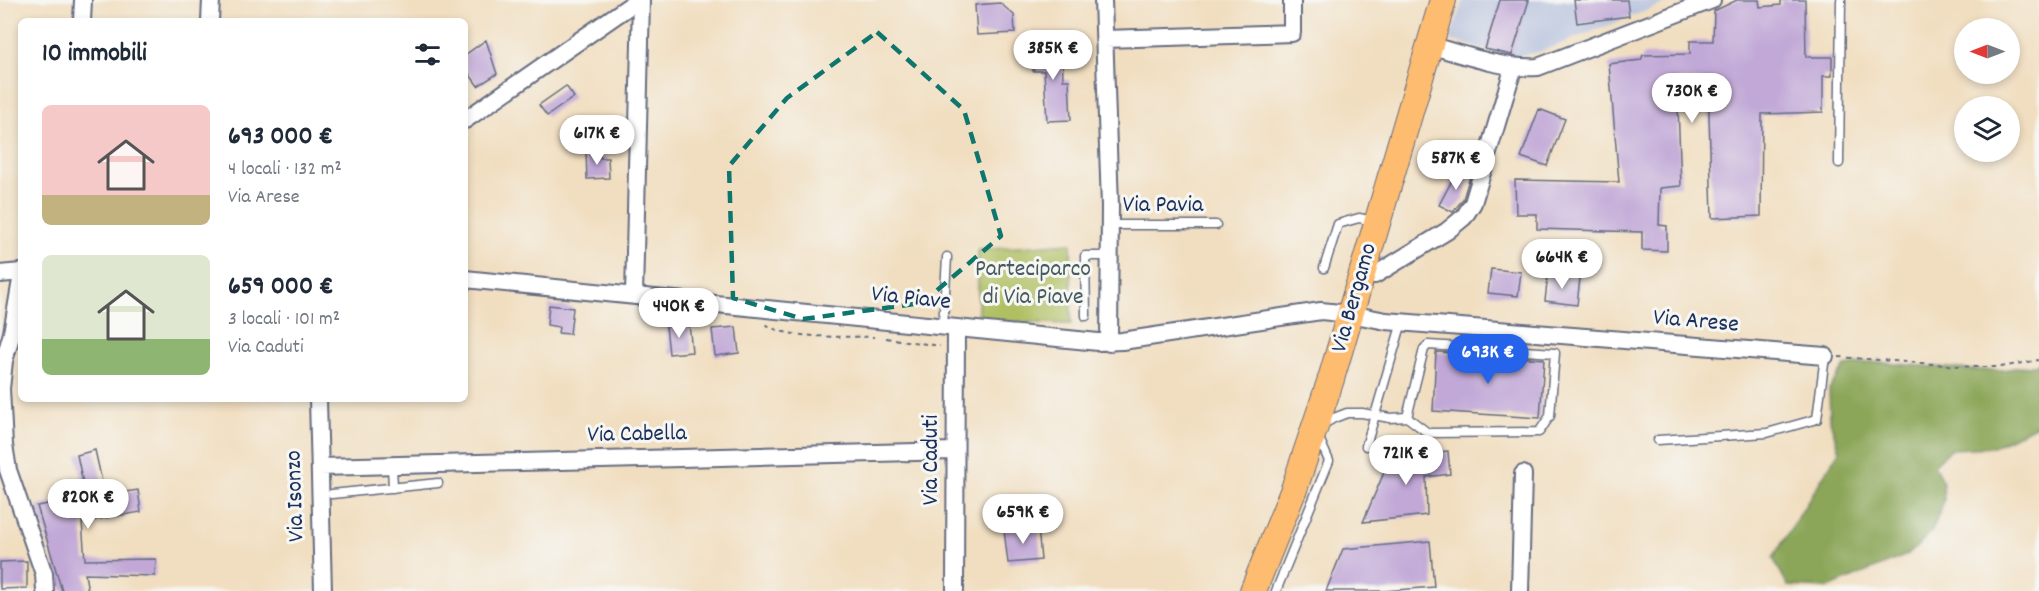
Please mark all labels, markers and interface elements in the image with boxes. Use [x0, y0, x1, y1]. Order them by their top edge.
north arrow [1954, 18, 2020, 84]
map controls [1954, 18, 2020, 162]
pin: 385K € [1004, 30, 1102, 81]
text: 385K € [1027, 35, 1079, 63]
text: 10 immobili [42, 36, 147, 73]
icon: filters [411, 38, 444, 71]
pin: 730K € [1643, 73, 1741, 124]
text: 730K € [1666, 78, 1718, 106]
button: layers [1954, 96, 2020, 162]
pin: 617K € [548, 115, 646, 166]
text: 693 000 € [228, 119, 333, 156]
text: 617K € [574, 120, 620, 148]
icon: home [90, 129, 162, 201]
pin: 587K € [1407, 140, 1505, 191]
text: 587K € [1431, 145, 1481, 173]
text: 4 locali · 132 m² [228, 156, 342, 184]
text: Via Arese [228, 184, 300, 212]
street label: Via Pavia [1123, 189, 1204, 223]
street label: Via Bergamo [1323, 239, 1387, 357]
pin: 664K € [1513, 239, 1611, 290]
text: 664K € [1536, 244, 1588, 272]
park label: Parteciparco di Via Piave [975, 253, 1091, 315]
text: 659 000 € [228, 269, 334, 306]
street label: Via Piave [870, 278, 952, 320]
icon: home [90, 279, 162, 351]
pin: 440K € [630, 288, 728, 339]
text: 440K € [653, 293, 705, 321]
street label: Via Arese [1652, 301, 1740, 343]
text: 3 locali · 101 m² [228, 306, 340, 334]
text: Via Caduti [228, 334, 304, 362]
pin: 693K € [1439, 334, 1537, 385]
text: 693K € [1462, 339, 1514, 367]
street label: Via Caduti [915, 415, 949, 505]
street label: Via Cabella [587, 417, 688, 453]
pin: 721K € [1357, 435, 1455, 486]
text: 721K € [1383, 440, 1429, 468]
street label: Via Isonzo [277, 450, 315, 542]
pin: 820K € [39, 479, 137, 530]
text: 820K € [62, 484, 114, 512]
pin: 659K € [974, 494, 1072, 545]
text: 659K € [996, 499, 1050, 527]

